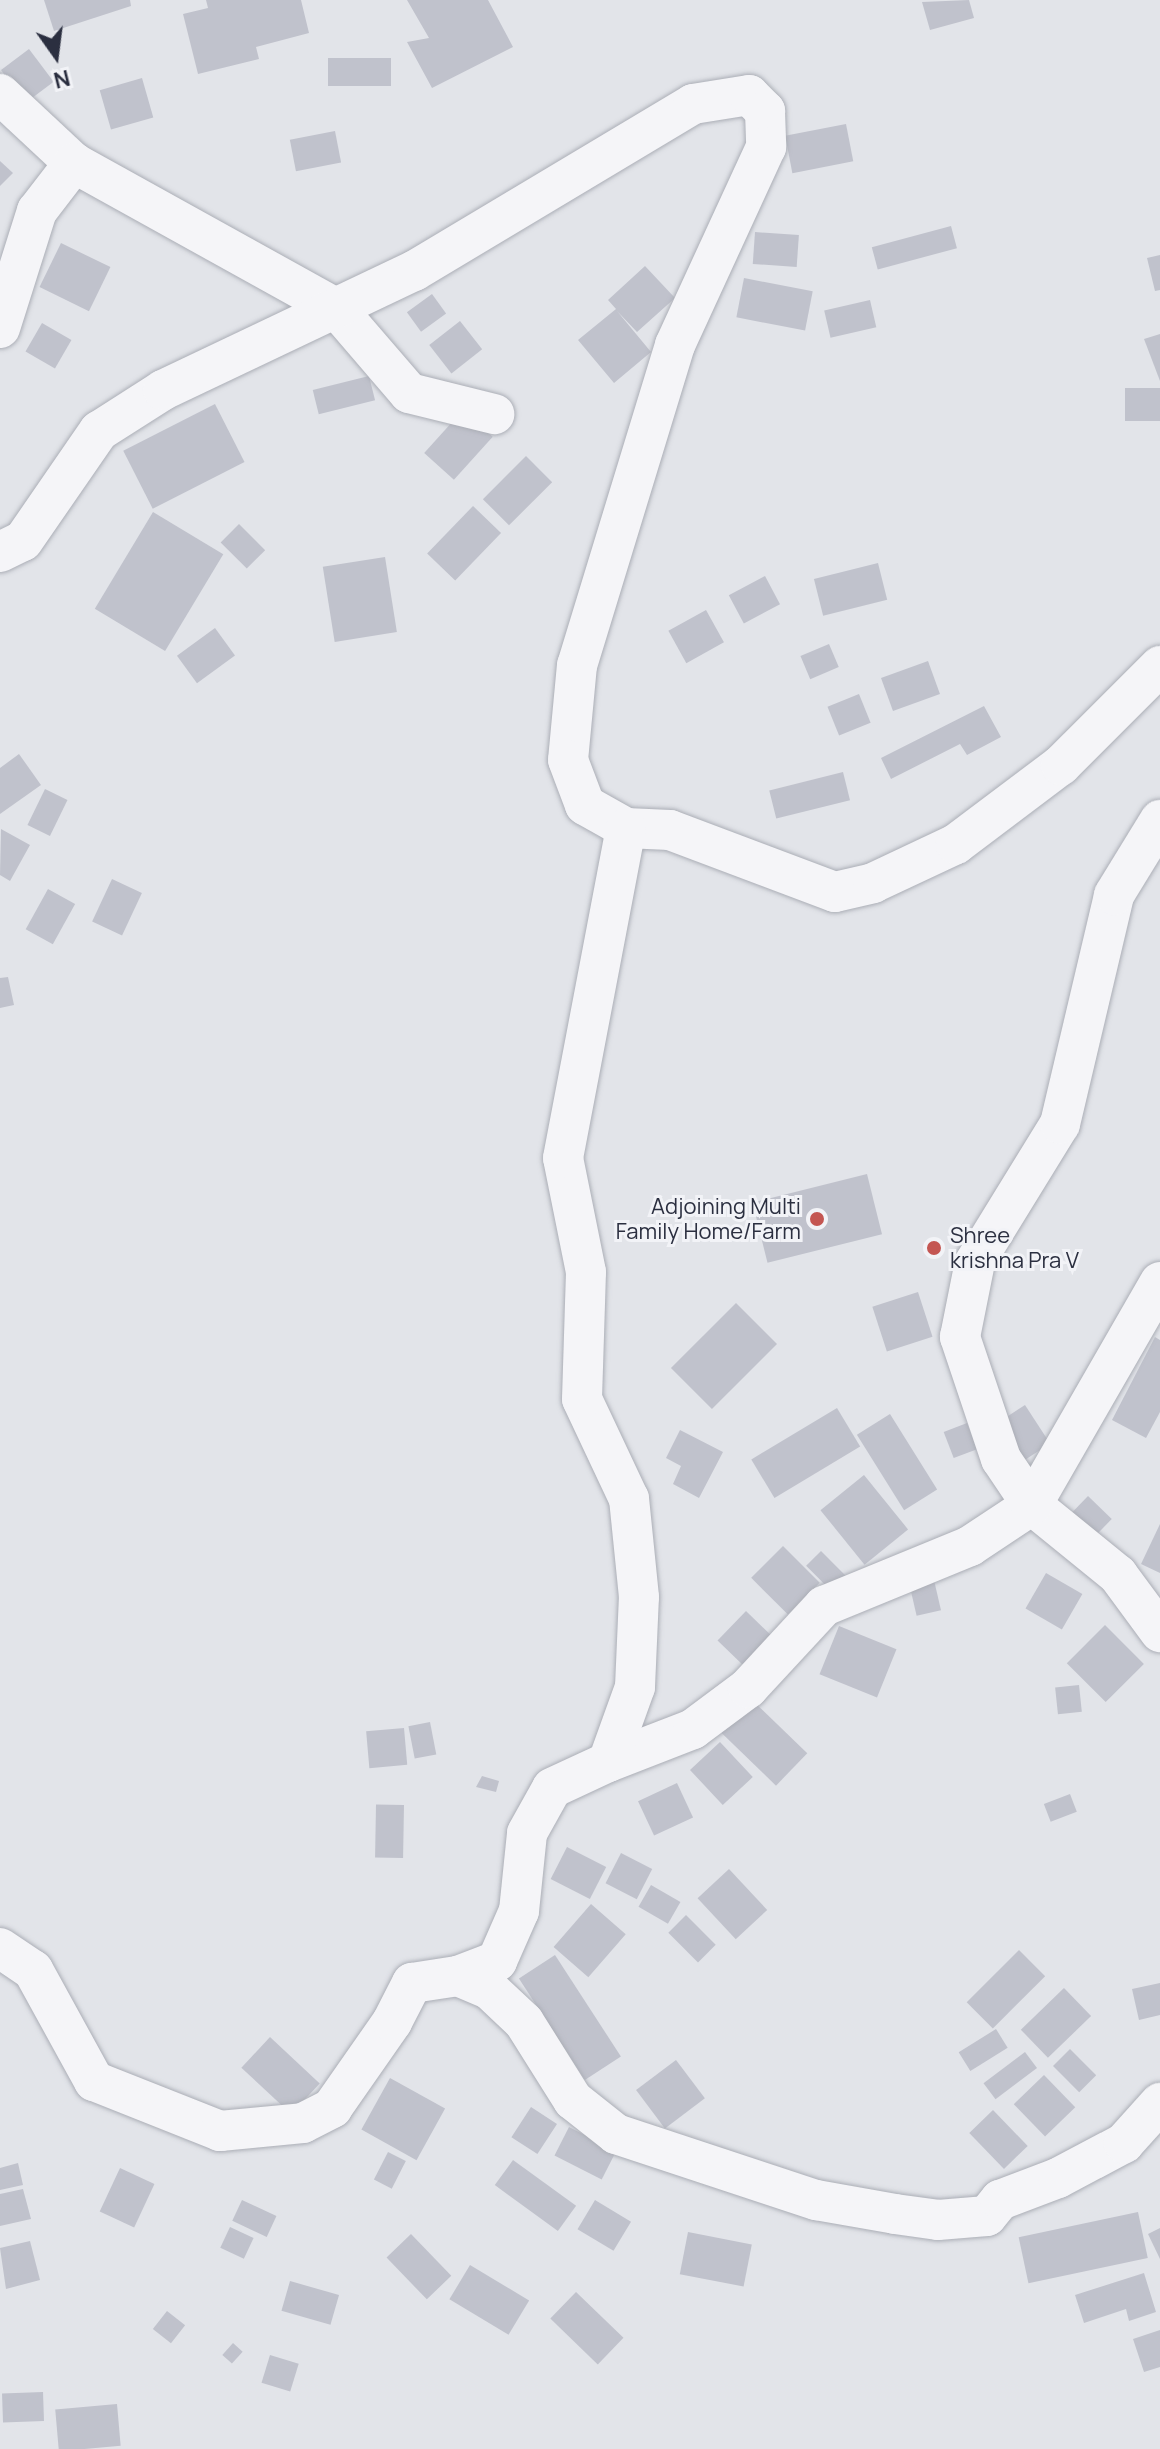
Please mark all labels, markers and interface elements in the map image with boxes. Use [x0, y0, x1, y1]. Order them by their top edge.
north arrow [16, 16, 96, 96]
text: N [51, 63, 73, 96]
place label: Adjoining Multi Family Home/Farm [616, 1193, 801, 1244]
marker: Adjoining Multi Family Home/Farm [808, 1210, 826, 1228]
place label: Shree krishna Pra V [950, 1222, 1079, 1274]
marker: Shree krishna Pra V [925, 1239, 943, 1257]

